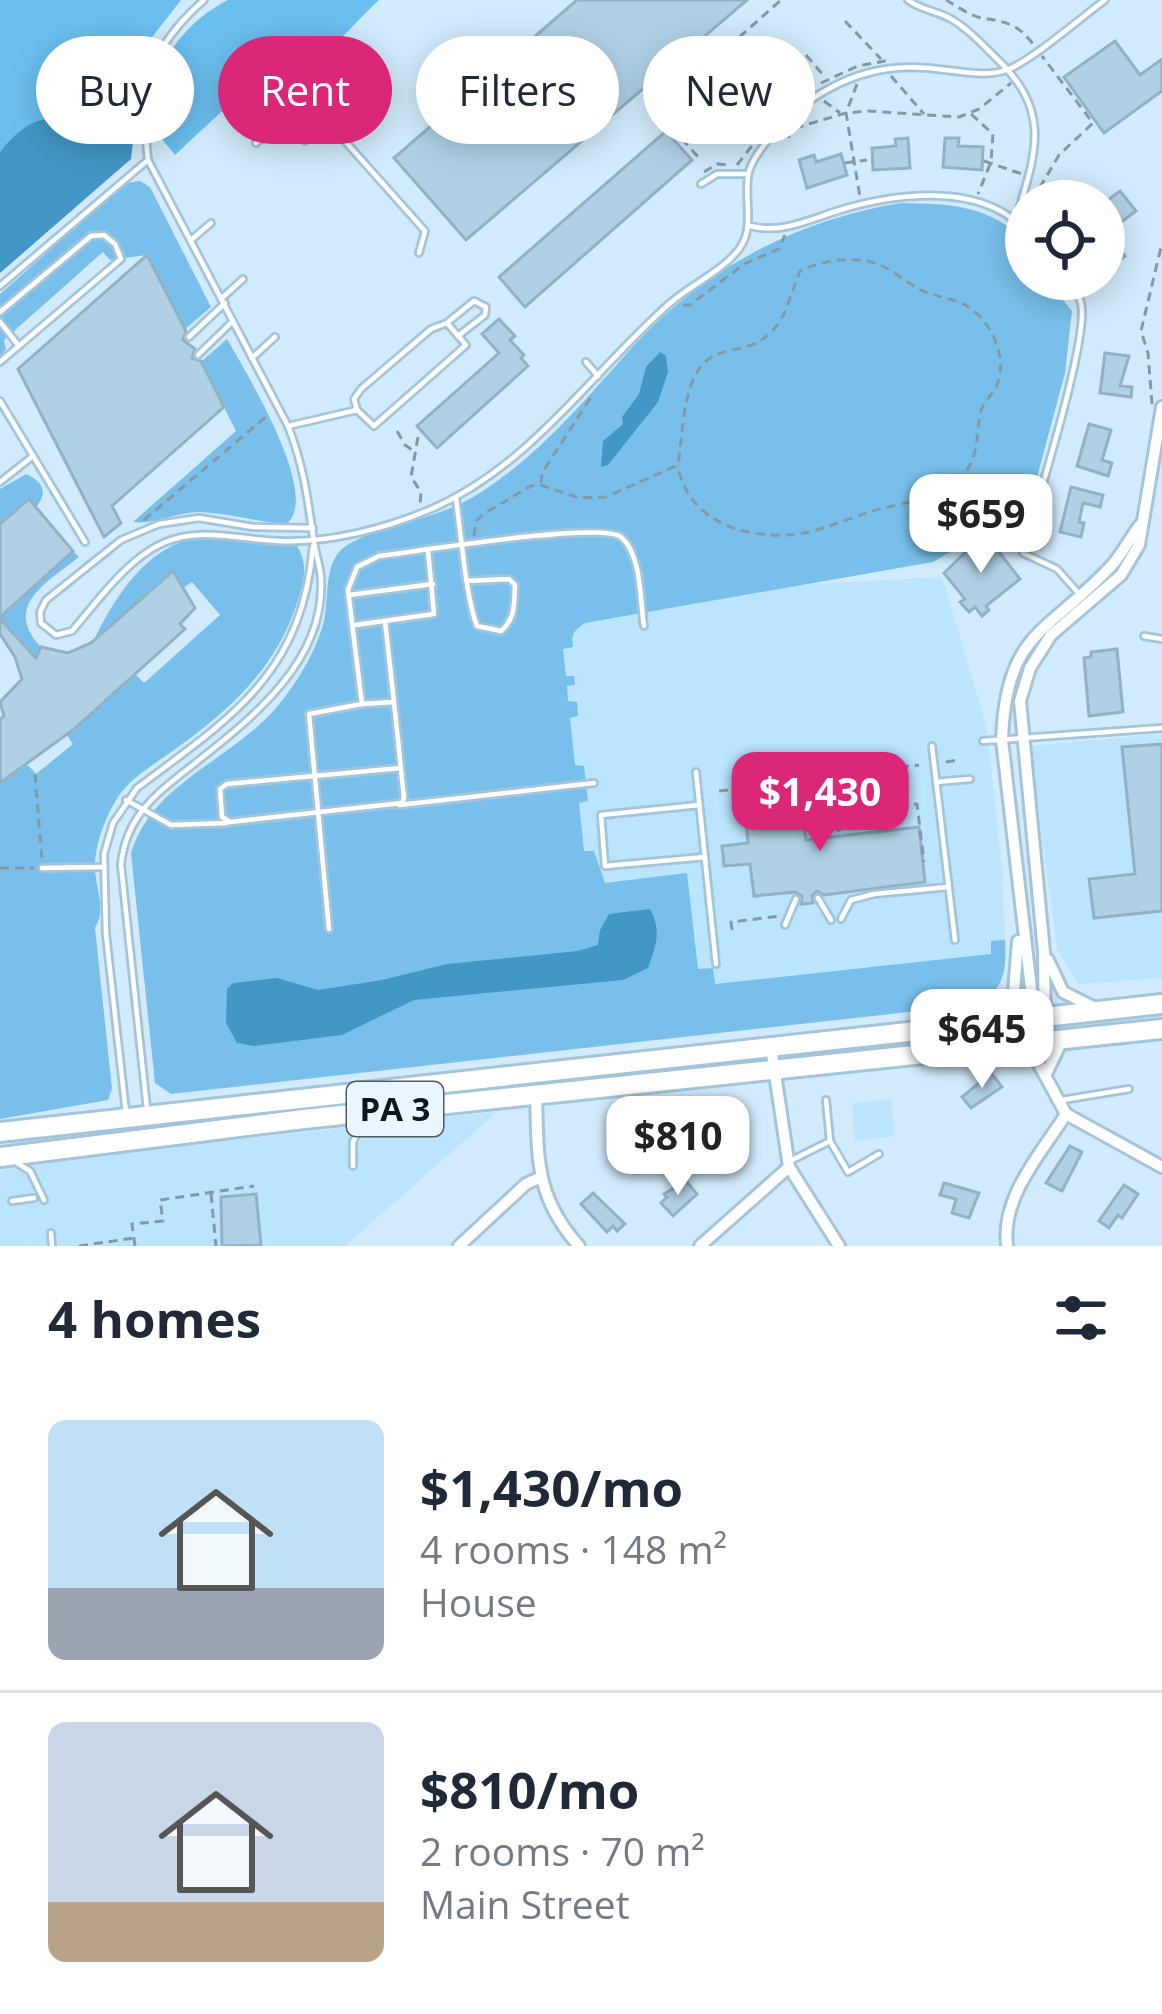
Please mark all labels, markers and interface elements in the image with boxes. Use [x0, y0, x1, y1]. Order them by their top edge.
chip: Buy [36, 36, 194, 144]
chip: Rent [218, 36, 392, 144]
chip: Filters [416, 36, 619, 144]
chip: New [643, 36, 815, 144]
map controls [1005, 180, 1125, 300]
button: locate [1005, 180, 1125, 300]
pin: $659 [910, 474, 1052, 576]
text: $659 [936, 486, 1026, 539]
pin: $1,430 [722, 752, 918, 854]
text: $1,430 [759, 764, 881, 817]
pin: $645 [911, 989, 1053, 1091]
text: $645 [937, 1001, 1027, 1054]
road number: PA 3 [347, 1082, 443, 1136]
pin: $810 [607, 1096, 749, 1198]
text: $810 [633, 1108, 723, 1161]
text: 4 homes [48, 1283, 261, 1353]
icon: filters [1048, 1285, 1114, 1351]
text: $1,430/mo [420, 1452, 683, 1522]
icon: home [144, 1468, 288, 1612]
text: 4 rooms · 148 m² [420, 1522, 727, 1575]
text: House [420, 1575, 537, 1628]
text: $810/mo [420, 1754, 639, 1824]
icon: home [144, 1770, 288, 1914]
text: 2 rooms · 70 m² [420, 1824, 705, 1877]
text: Main Street [420, 1877, 630, 1930]

